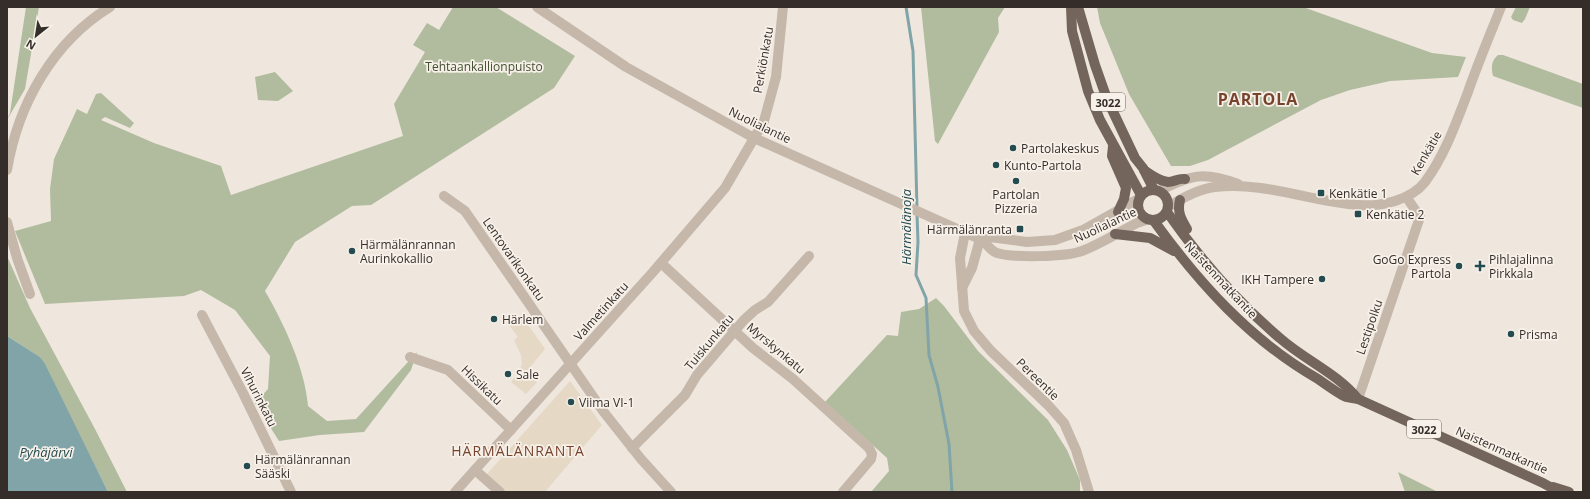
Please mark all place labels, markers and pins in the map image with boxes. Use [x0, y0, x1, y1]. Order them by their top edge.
place label: Partolakeskus [1021, 140, 1099, 157]
marker: Partolakeskus [1008, 143, 1018, 153]
place label: Kunto-Partola [1004, 157, 1081, 174]
marker: Kunto-Partola [991, 160, 1001, 170]
marker: Partolan Pizzeria [1011, 176, 1021, 186]
place label: Kenkätie 1 [1329, 185, 1387, 202]
place label: Partolan Pizzeria [992, 186, 1040, 217]
marker: Kenkätie 1 [1316, 188, 1326, 198]
place label: Kenkätie 2 [1366, 206, 1425, 223]
marker: Kenkätie 2 [1353, 209, 1363, 219]
place label: Härmälänranta [927, 221, 1012, 238]
marker: Härmälänranta [1015, 224, 1025, 234]
place label: Härmälänrannan Aurinkokallio [360, 236, 456, 267]
marker: Härmälänrannan Aurinkokallio [347, 246, 357, 256]
place label: GoGo Express Partola [1373, 251, 1451, 282]
place label: Pihlajalinna Pirkkala [1489, 251, 1553, 282]
marker: Pihlajalinna Pirkkala [1474, 260, 1486, 272]
marker: GoGo Express Partola [1454, 261, 1464, 271]
place label: IKH Tampere [1241, 271, 1314, 288]
marker: IKH Tampere [1317, 274, 1327, 284]
place label: Härlem [502, 311, 543, 328]
marker: Härlem [489, 314, 499, 324]
place label: Prisma [1519, 326, 1558, 343]
marker: Prisma [1506, 329, 1516, 339]
place label: Sale [516, 366, 539, 383]
marker: Sale [503, 369, 513, 379]
place label: Viima VI-1 [579, 394, 634, 411]
marker: Viima VI-1 [566, 397, 576, 407]
place label: Härmälänrannan Sääski [255, 451, 351, 482]
marker: Härmälänrannan Sääski [242, 461, 252, 471]

